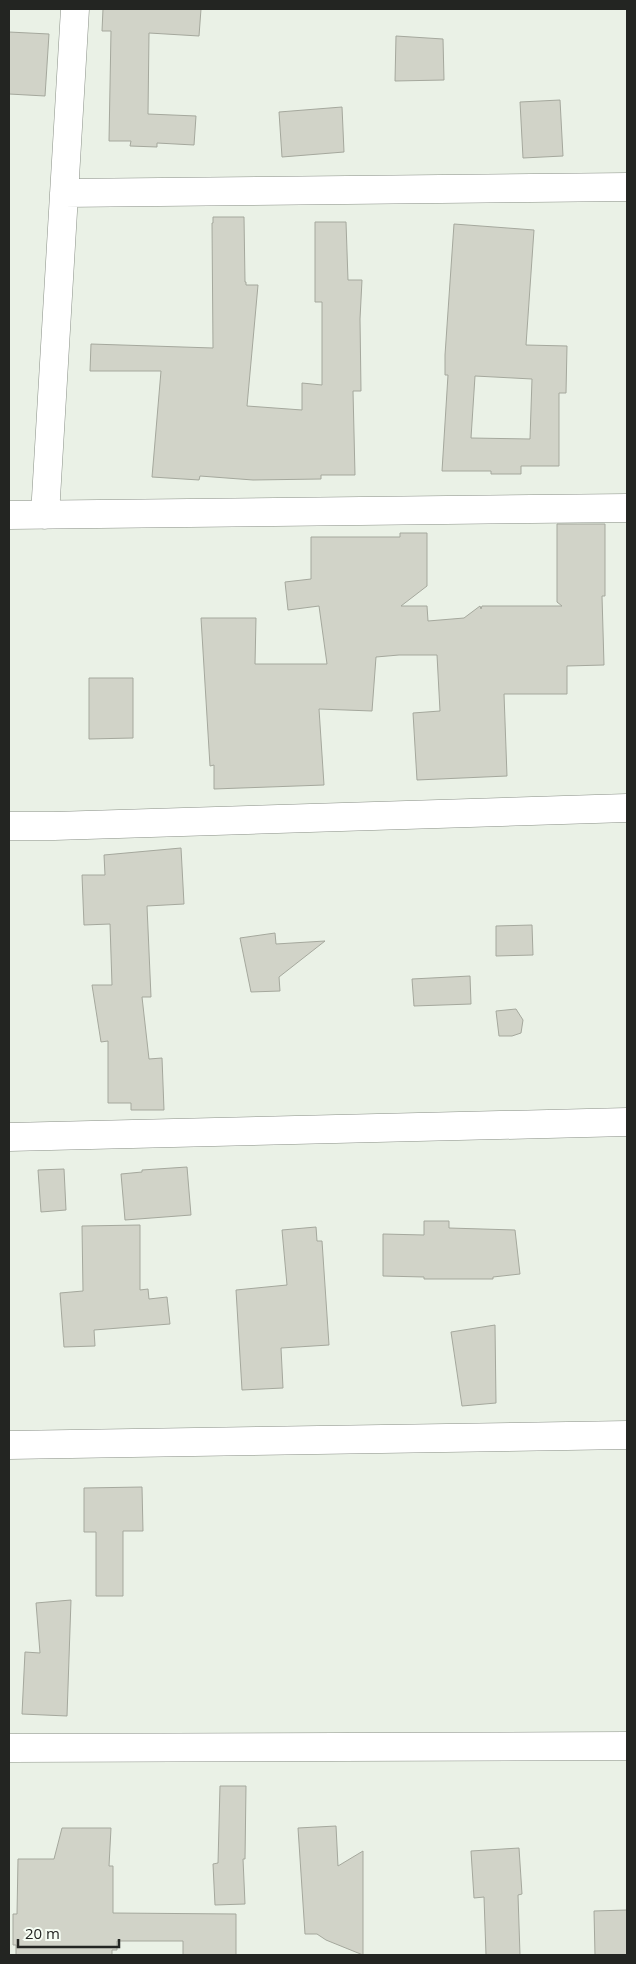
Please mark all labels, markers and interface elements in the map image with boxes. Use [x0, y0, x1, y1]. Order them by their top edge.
scale bar [18, 1916, 119, 1948]
text: 20 m [25, 1923, 60, 1943]

